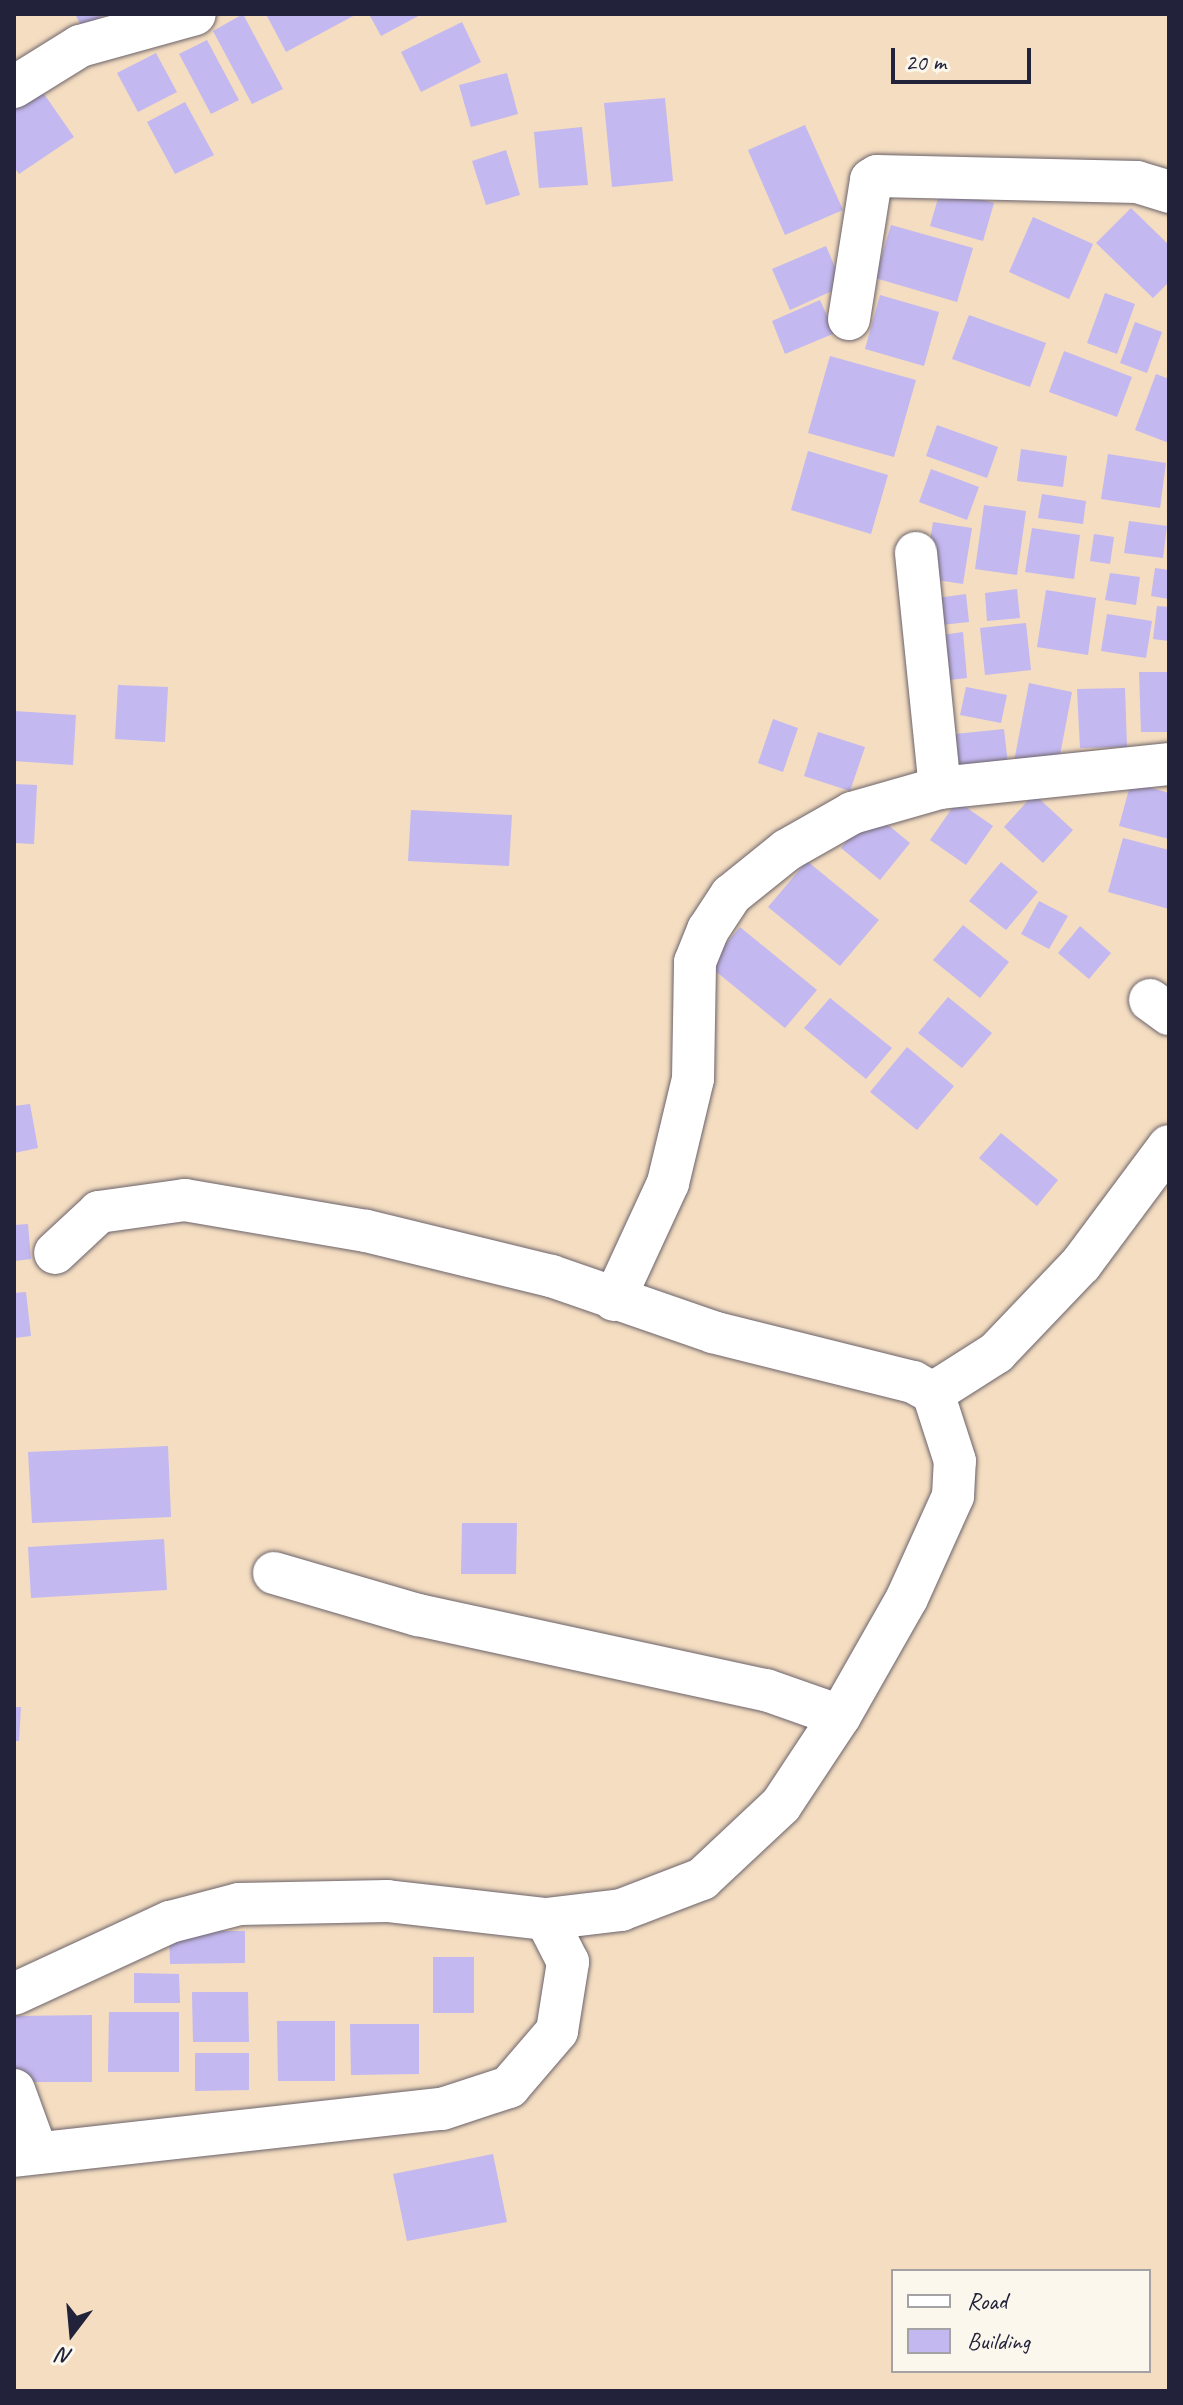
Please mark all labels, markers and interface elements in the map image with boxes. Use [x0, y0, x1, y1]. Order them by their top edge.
scale bar [895, 32, 1035, 82]
text: 20 m [905, 47, 946, 77]
legend [891, 2269, 1151, 2373]
text: Road [967, 2286, 1007, 2316]
north arrow [32, 2293, 112, 2373]
text: Building [967, 2326, 1030, 2356]
text: N [55, 2341, 76, 2371]

